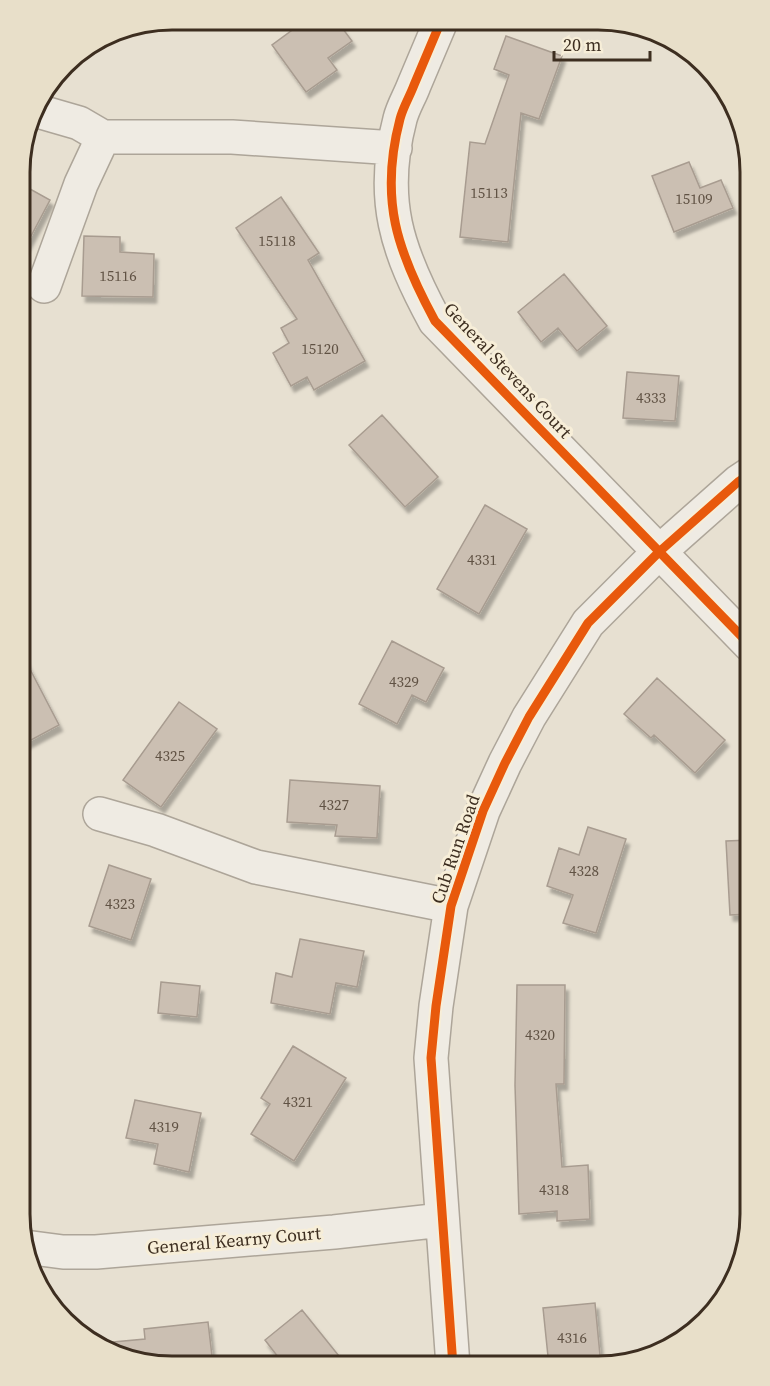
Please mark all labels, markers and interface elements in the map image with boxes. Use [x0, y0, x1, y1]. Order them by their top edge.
scale bar [554, 24, 650, 62]
text: 20 m [563, 32, 601, 57]
house number: 15113 [470, 182, 508, 203]
house number: 15109 [675, 188, 713, 209]
house number: 15118 [258, 230, 296, 251]
house number: 15116 [99, 265, 137, 286]
street label: General Stevens Court [438, 296, 578, 444]
house number: 15120 [301, 338, 339, 359]
house number: 4333 [636, 387, 666, 408]
house number: 4331 [467, 549, 497, 570]
house number: 4329 [389, 671, 419, 692]
house number: 4325 [155, 745, 185, 766]
street label: Cub Run Road [425, 791, 485, 907]
house number: 4327 [319, 794, 349, 815]
house number: 4328 [569, 860, 599, 881]
house number: 4323 [105, 893, 135, 914]
house number: 4320 [525, 1024, 555, 1045]
house number: 4321 [283, 1091, 313, 1112]
house number: 4319 [149, 1116, 179, 1137]
house number: 4318 [539, 1179, 569, 1200]
street label: General Kearny Court [146, 1220, 322, 1260]
house number: 4316 [557, 1327, 587, 1348]

